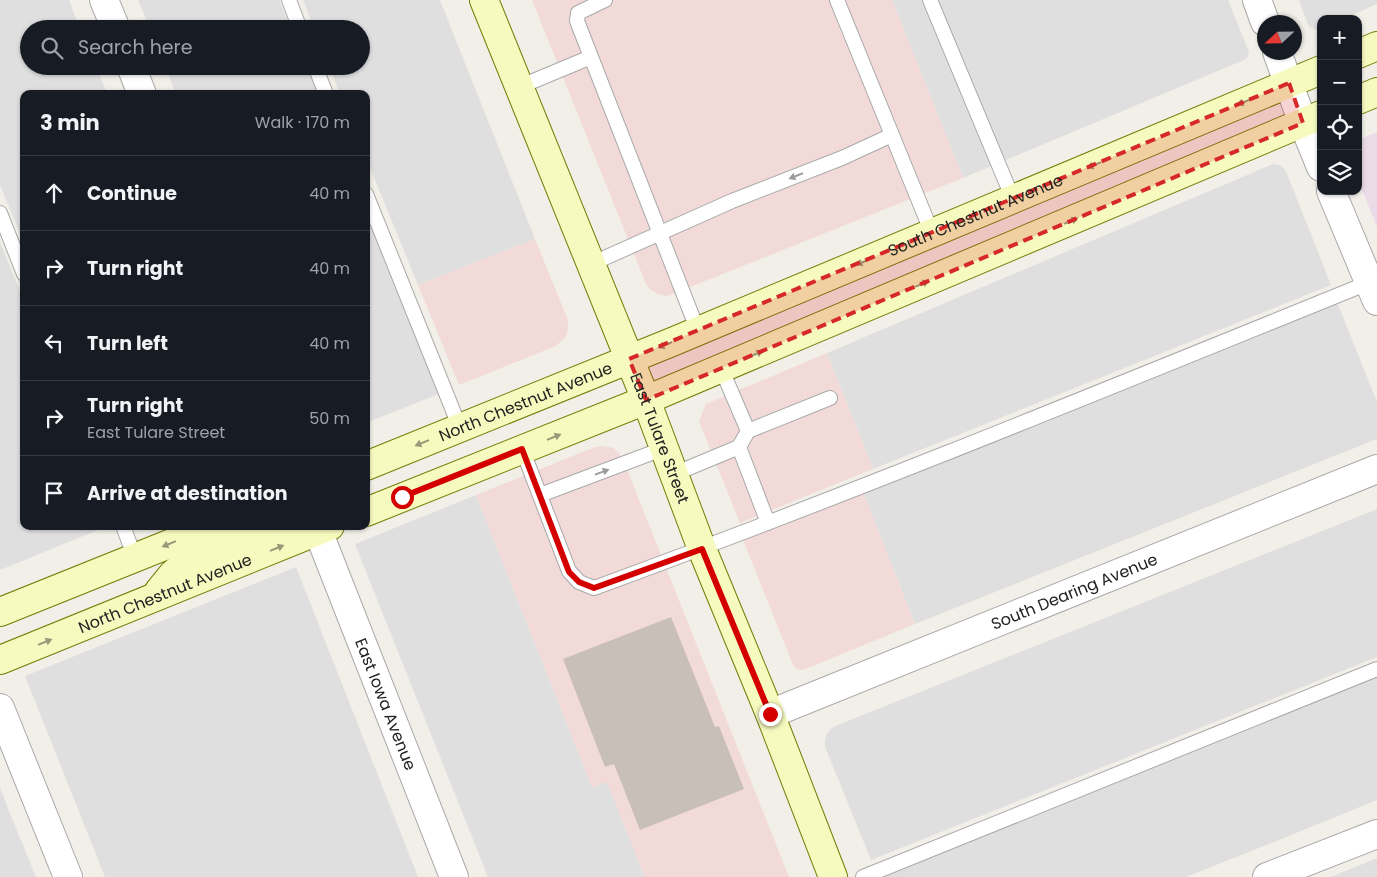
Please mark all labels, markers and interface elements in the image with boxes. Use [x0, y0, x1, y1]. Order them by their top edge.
north arrow [1257, 15, 1302, 60]
map controls [1317, 15, 1362, 195]
button: + [1317, 15, 1362, 60]
search box [20, 20, 370, 75]
icon: search [38, 34, 66, 62]
text: Search here [78, 34, 192, 61]
button: − [1317, 60, 1362, 105]
one-way arrow [1236, 98, 1251, 106]
button: locate [1317, 105, 1362, 150]
text: 3 min [40, 108, 100, 137]
text: Walk · 170 m [255, 111, 350, 134]
button: layers [1317, 150, 1362, 195]
one-way arrow [1087, 161, 1101, 169]
street label: South Chestnut Avenue [884, 168, 1067, 262]
one-way arrow [789, 172, 803, 180]
icon: ahead [40, 179, 68, 207]
text: Continue [87, 180, 177, 207]
text: 40 m [309, 182, 350, 205]
one-way arrow [1064, 216, 1078, 224]
icon: right [40, 254, 68, 282]
text: Turn right [87, 255, 183, 282]
text: 40 m [309, 257, 350, 280]
one-way arrow [856, 258, 870, 266]
one-way arrow [914, 280, 929, 287]
icon: left [40, 329, 68, 357]
text: Turn left [87, 330, 168, 357]
text: 40 m [309, 332, 350, 355]
one-way arrow [658, 341, 672, 349]
one-way arrow [749, 350, 764, 358]
street label: North Chestnut Avenue [435, 356, 616, 447]
street label: East Tulare Street [624, 369, 695, 507]
text: Turn right [87, 392, 183, 419]
icon: right [40, 404, 68, 432]
text: 50 m [309, 407, 350, 430]
text: East Tulare Street [87, 421, 225, 444]
one-way arrow [547, 432, 561, 440]
one-way arrow [414, 439, 429, 447]
one-way arrow [595, 468, 610, 476]
icon: arrive [40, 479, 68, 507]
text: Arrive at destination [87, 480, 288, 507]
route start [391, 486, 414, 509]
one-way arrow [161, 540, 176, 548]
one-way arrow [270, 543, 284, 551]
street label: North Chestnut Avenue [75, 548, 255, 639]
street label: South Dearing Avenue [988, 548, 1161, 636]
street label: East Iowa Avenue [349, 635, 422, 774]
one-way arrow [38, 638, 53, 646]
route end [759, 703, 782, 726]

